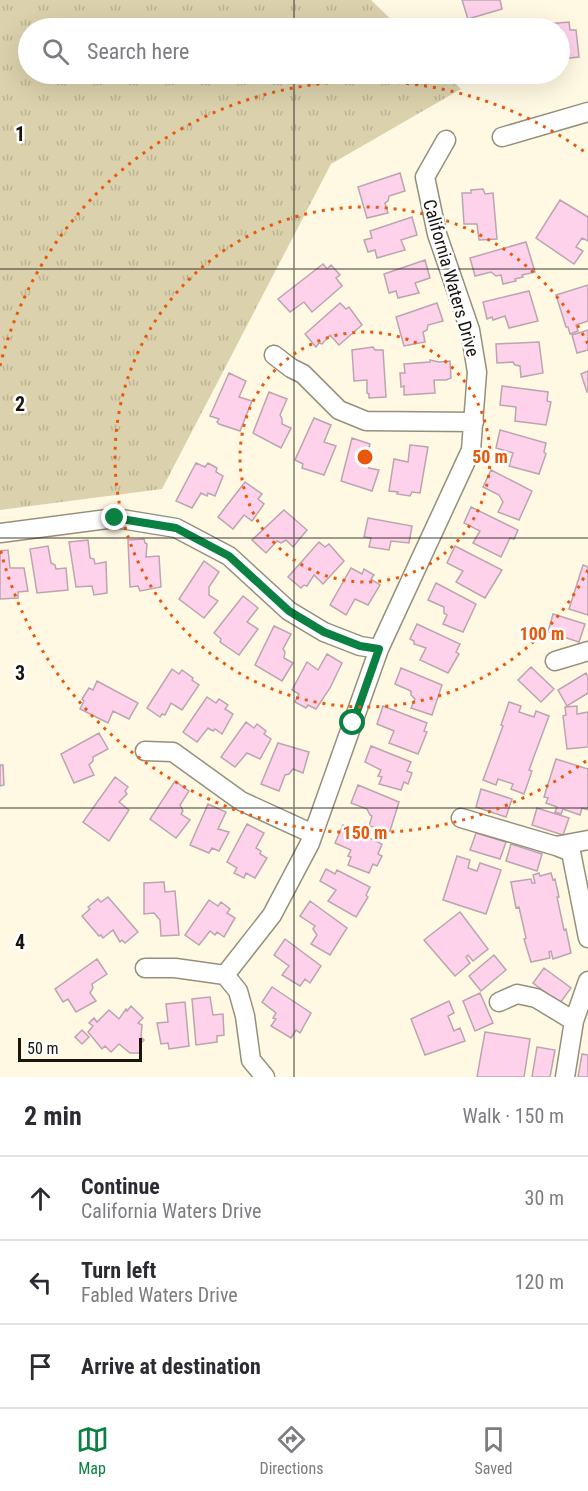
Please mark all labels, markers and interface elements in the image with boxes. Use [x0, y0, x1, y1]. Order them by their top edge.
search box [18, 18, 570, 84]
icon: search [39, 35, 72, 68]
text: Search here [87, 39, 189, 64]
text: 1 [15, 122, 25, 146]
street label: California Waters Drive [419, 197, 484, 359]
text: 2 [15, 392, 25, 416]
text: 50 m [472, 446, 508, 467]
centre of rings [355, 447, 375, 467]
route end [101, 504, 127, 530]
text: 100 m [520, 623, 564, 644]
text: 3 [15, 661, 25, 685]
route start [339, 709, 365, 735]
text: 150 m [343, 822, 387, 843]
text: 4 [15, 930, 25, 954]
scale bar [18, 1035, 142, 1062]
text: 50 m [27, 1039, 59, 1058]
text: 2 min [24, 1101, 82, 1131]
text: Walk · 150 m [463, 1104, 564, 1128]
text: Continue [81, 1174, 160, 1199]
icon: ahead [24, 1182, 57, 1215]
text: 30 m [525, 1186, 564, 1210]
text: California Waters Drive [81, 1199, 262, 1223]
text: Turn left [81, 1258, 156, 1283]
icon: left [24, 1266, 57, 1299]
text: 120 m [515, 1270, 564, 1294]
text: Fabled Waters Drive [81, 1283, 238, 1307]
icon: arrive [24, 1350, 57, 1383]
text: Arrive at destination [81, 1354, 261, 1379]
tab: Map [76, 1423, 109, 1478]
tab: Directions [260, 1423, 323, 1478]
tab: Saved [474, 1423, 512, 1478]

